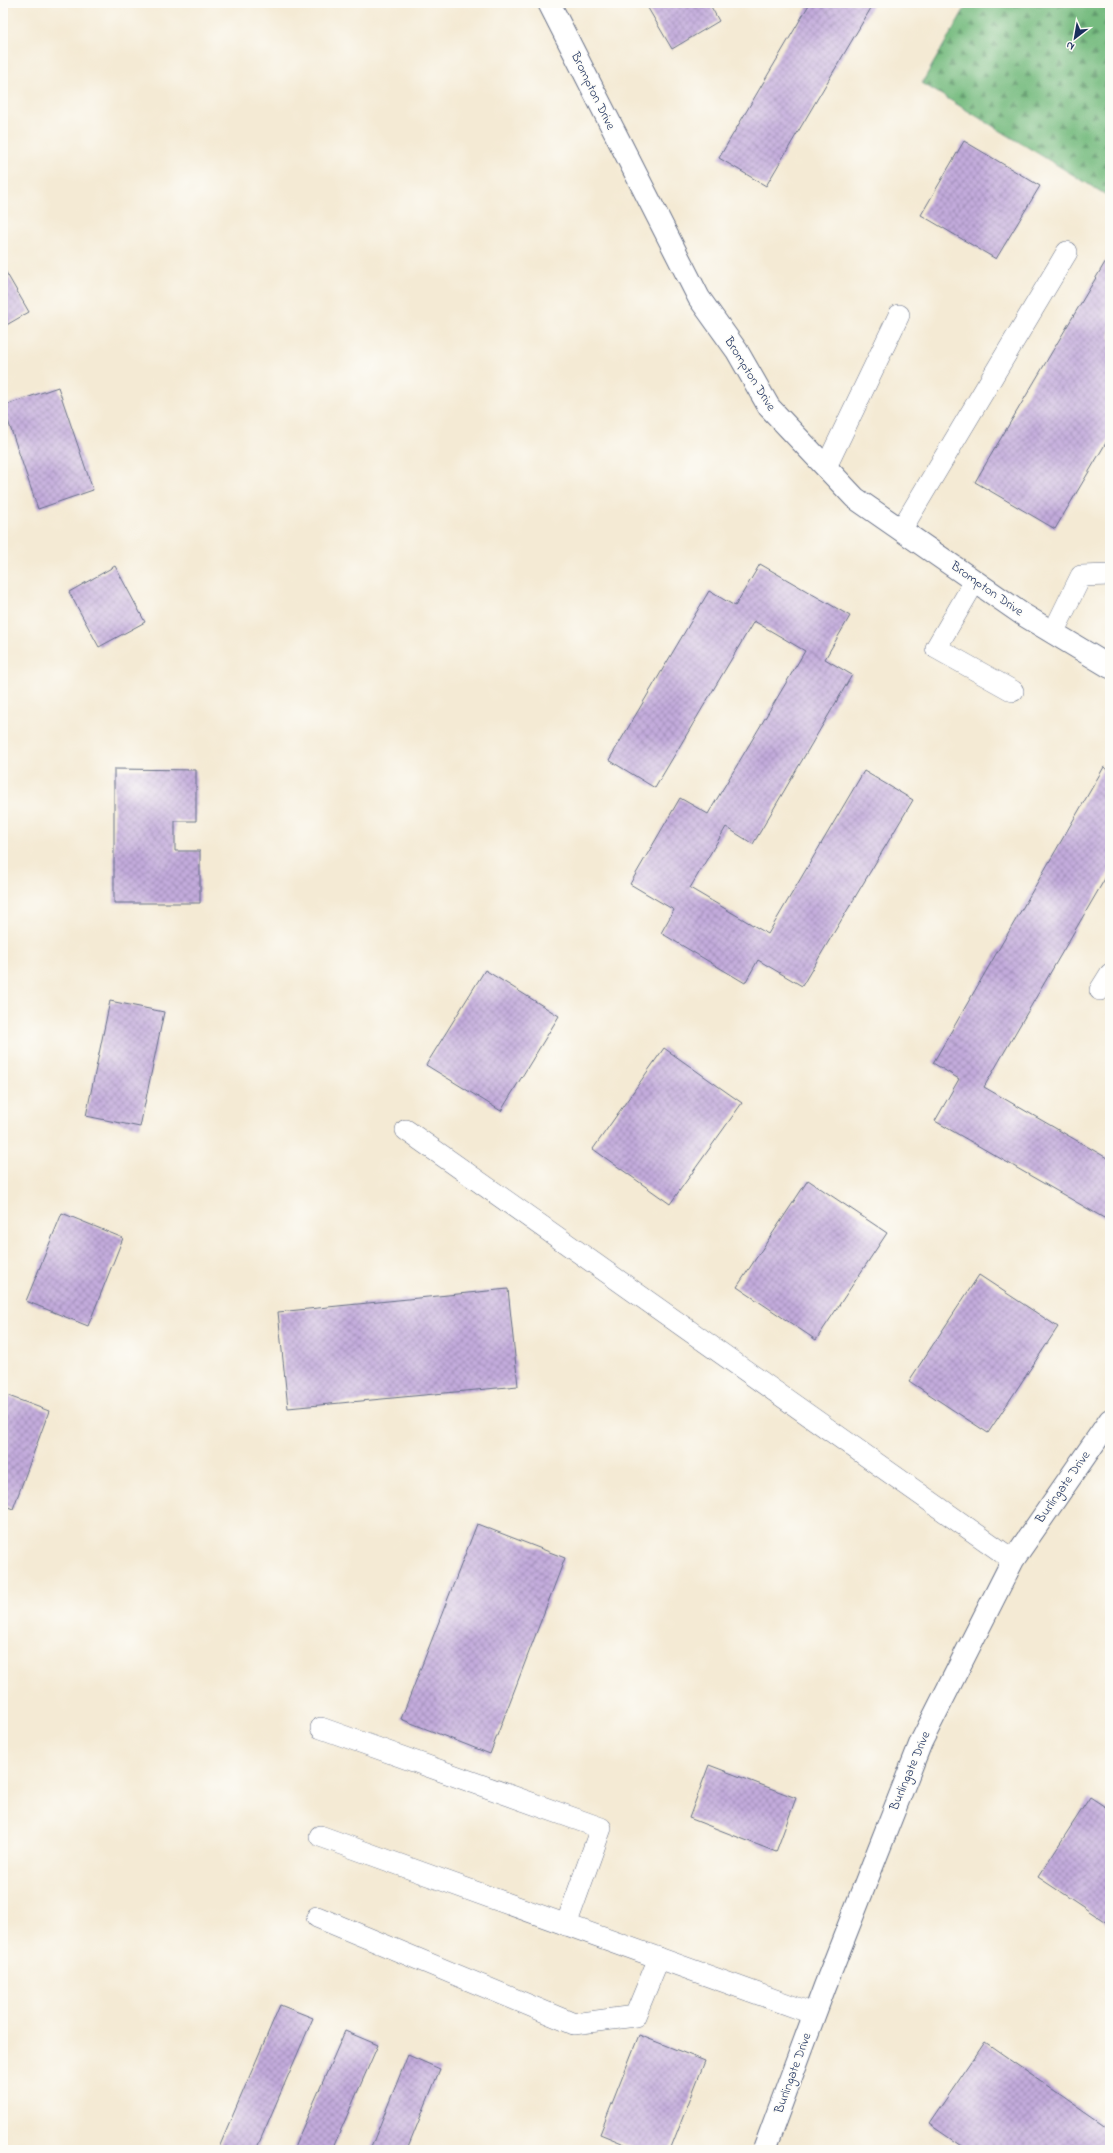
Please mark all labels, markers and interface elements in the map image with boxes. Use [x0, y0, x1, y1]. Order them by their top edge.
north arrow [1055, 18, 1095, 58]
text: N [1063, 37, 1078, 54]
street label: Brompton Drive [565, 48, 620, 133]
street label: Brompton Drive [719, 332, 781, 415]
street label: Brompton Drive [946, 556, 1027, 621]
street label: Burlingate Drive [1030, 1447, 1096, 1528]
street label: Burlingate Drive [884, 1728, 936, 1815]
street label: Burlingate Drive [769, 2030, 817, 2117]

